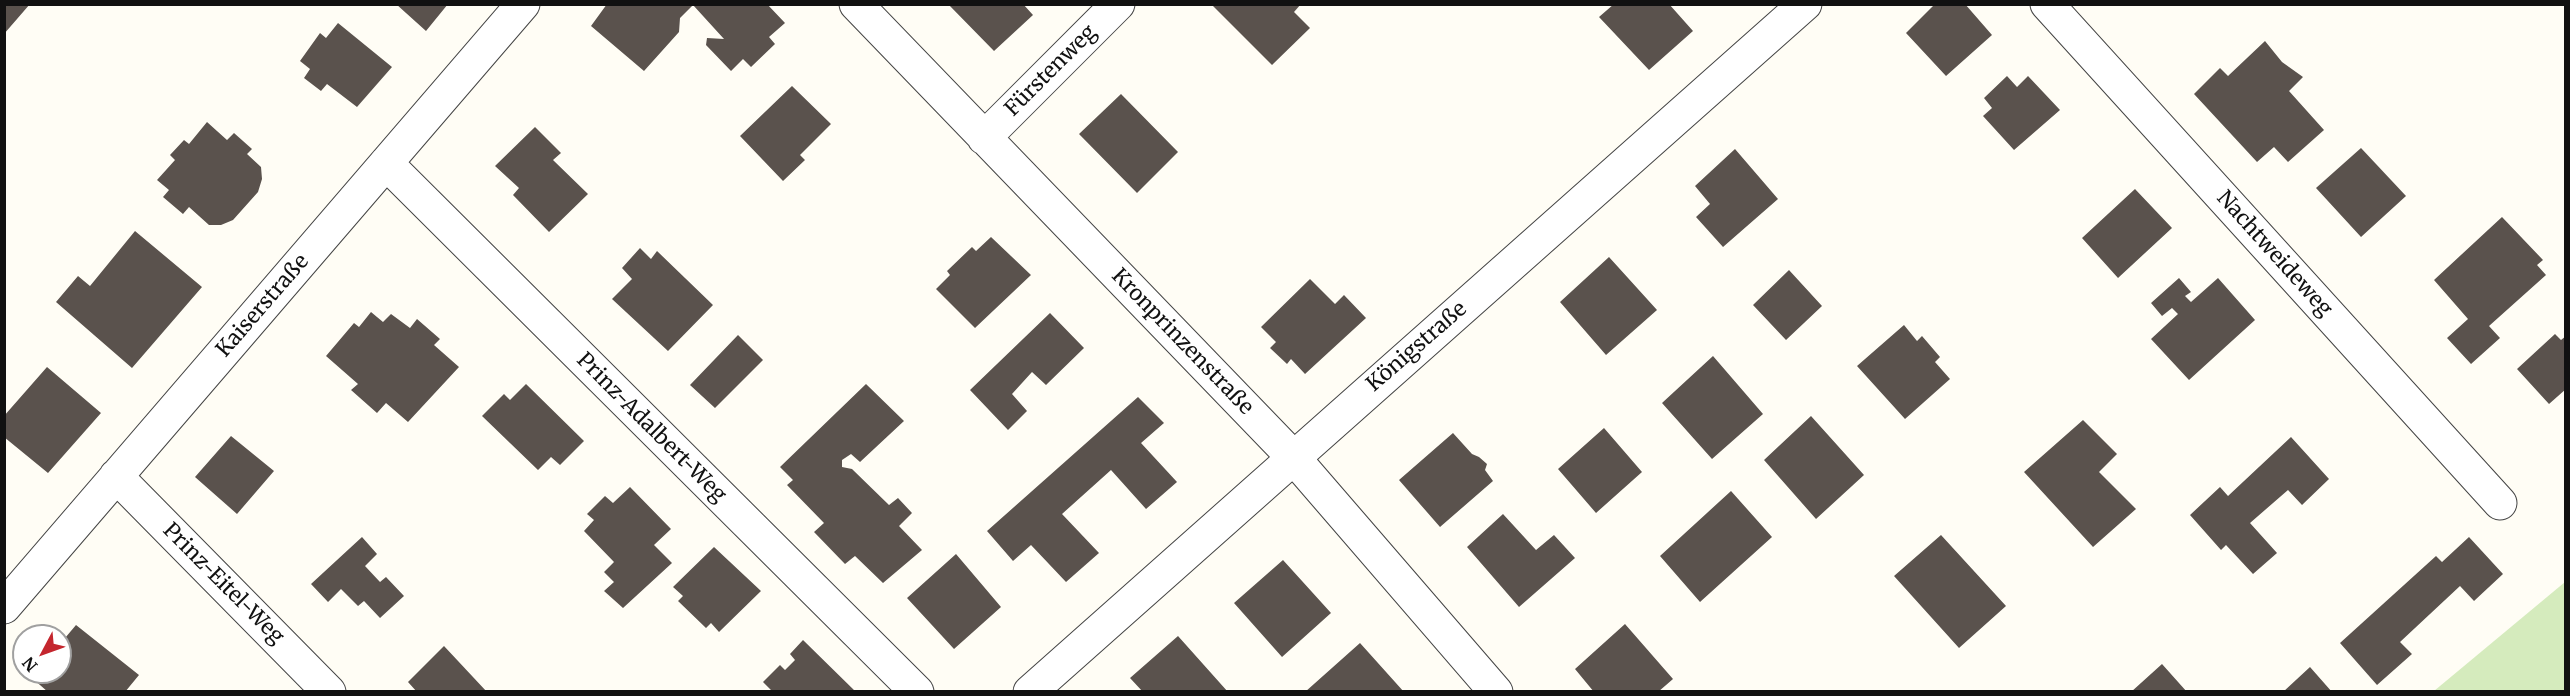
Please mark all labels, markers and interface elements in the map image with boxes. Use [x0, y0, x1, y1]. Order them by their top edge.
street label: Fürstenweg [1000, 20, 1102, 122]
street label: Nachtweideweg [2211, 186, 2337, 322]
street label: Kaiserstraße [212, 250, 314, 362]
street label: Kronprinzenstraße [1106, 264, 1258, 420]
street label: Königstraße [1362, 297, 1472, 397]
street label: Prinz-Adalbert-Weg [571, 348, 731, 508]
street label: Prinz-Eitel-Weg [157, 518, 289, 650]
north arrow [12, 624, 72, 684]
text: N [18, 653, 42, 676]

